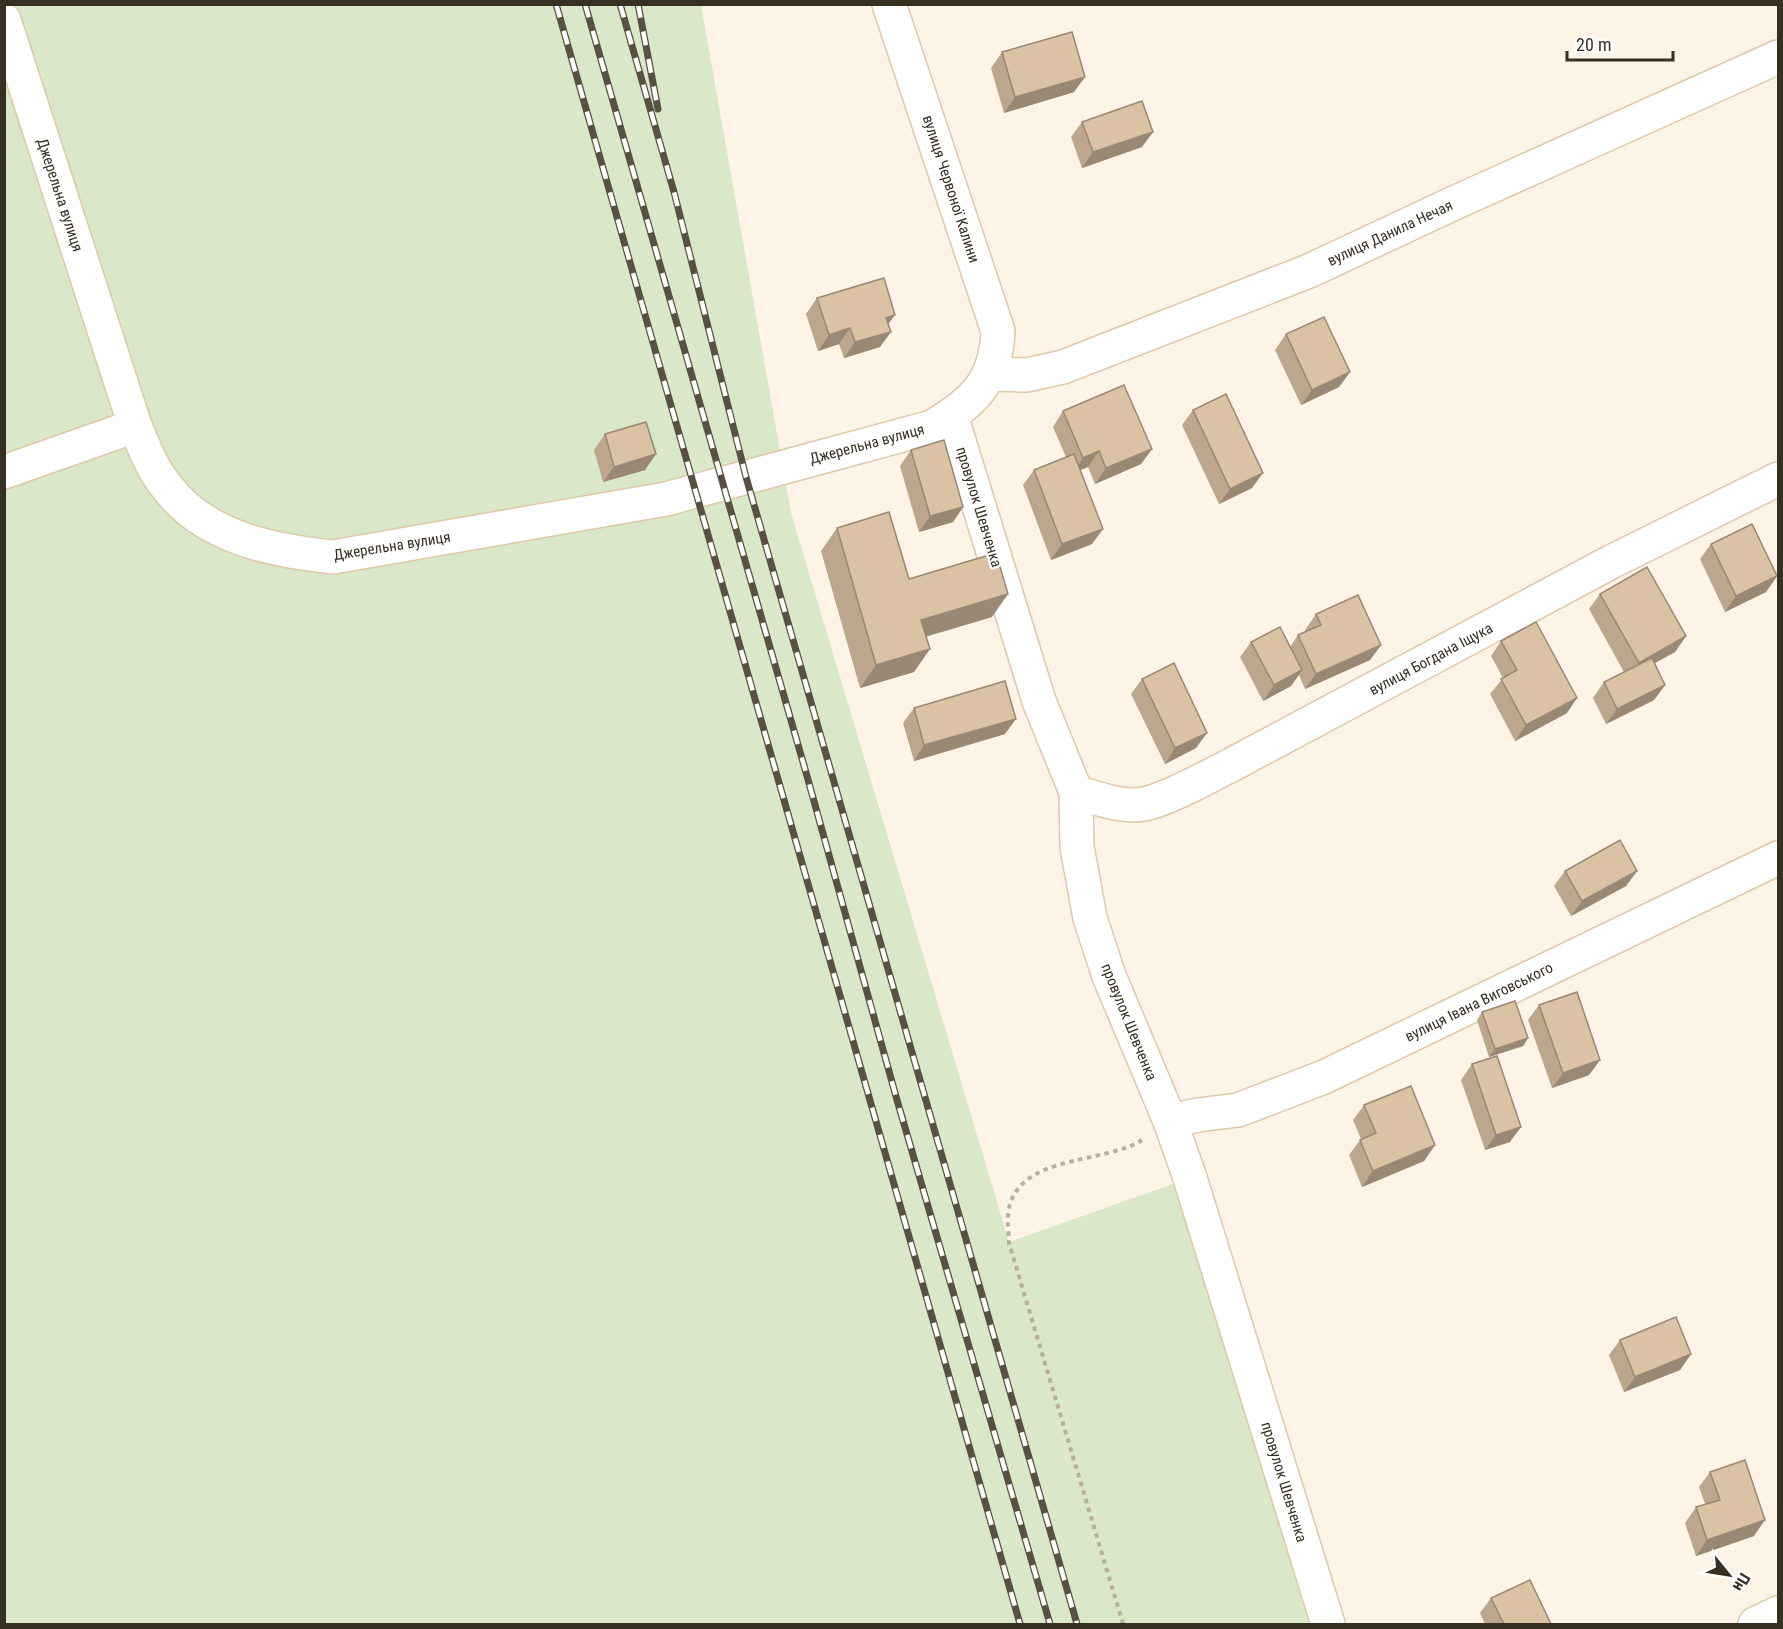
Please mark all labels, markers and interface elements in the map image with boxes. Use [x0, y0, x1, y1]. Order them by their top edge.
scale bar [1567, 24, 1674, 62]
text: 20 m [1576, 34, 1611, 55]
street label: вулиця Червоної Калини [919, 113, 983, 265]
street label: Джерельна вулиця [33, 136, 87, 254]
street label: вулиця Данила Нечая [1325, 196, 1455, 270]
street label: Джерельна вулиця [808, 420, 926, 468]
street label: провулок Шевченка [952, 445, 1006, 569]
street label: Джерельна вулиця [332, 528, 452, 564]
street label: вулиця Богдана Іщука [1366, 619, 1496, 699]
street label: вулиця Івана Виговського [1402, 958, 1556, 1046]
street label: провулок Шевченка [1097, 961, 1161, 1083]
street label: провулок Шевченка [1257, 1420, 1311, 1544]
north arrow [1699, 1545, 1759, 1605]
text: Пн [1729, 1570, 1754, 1595]

